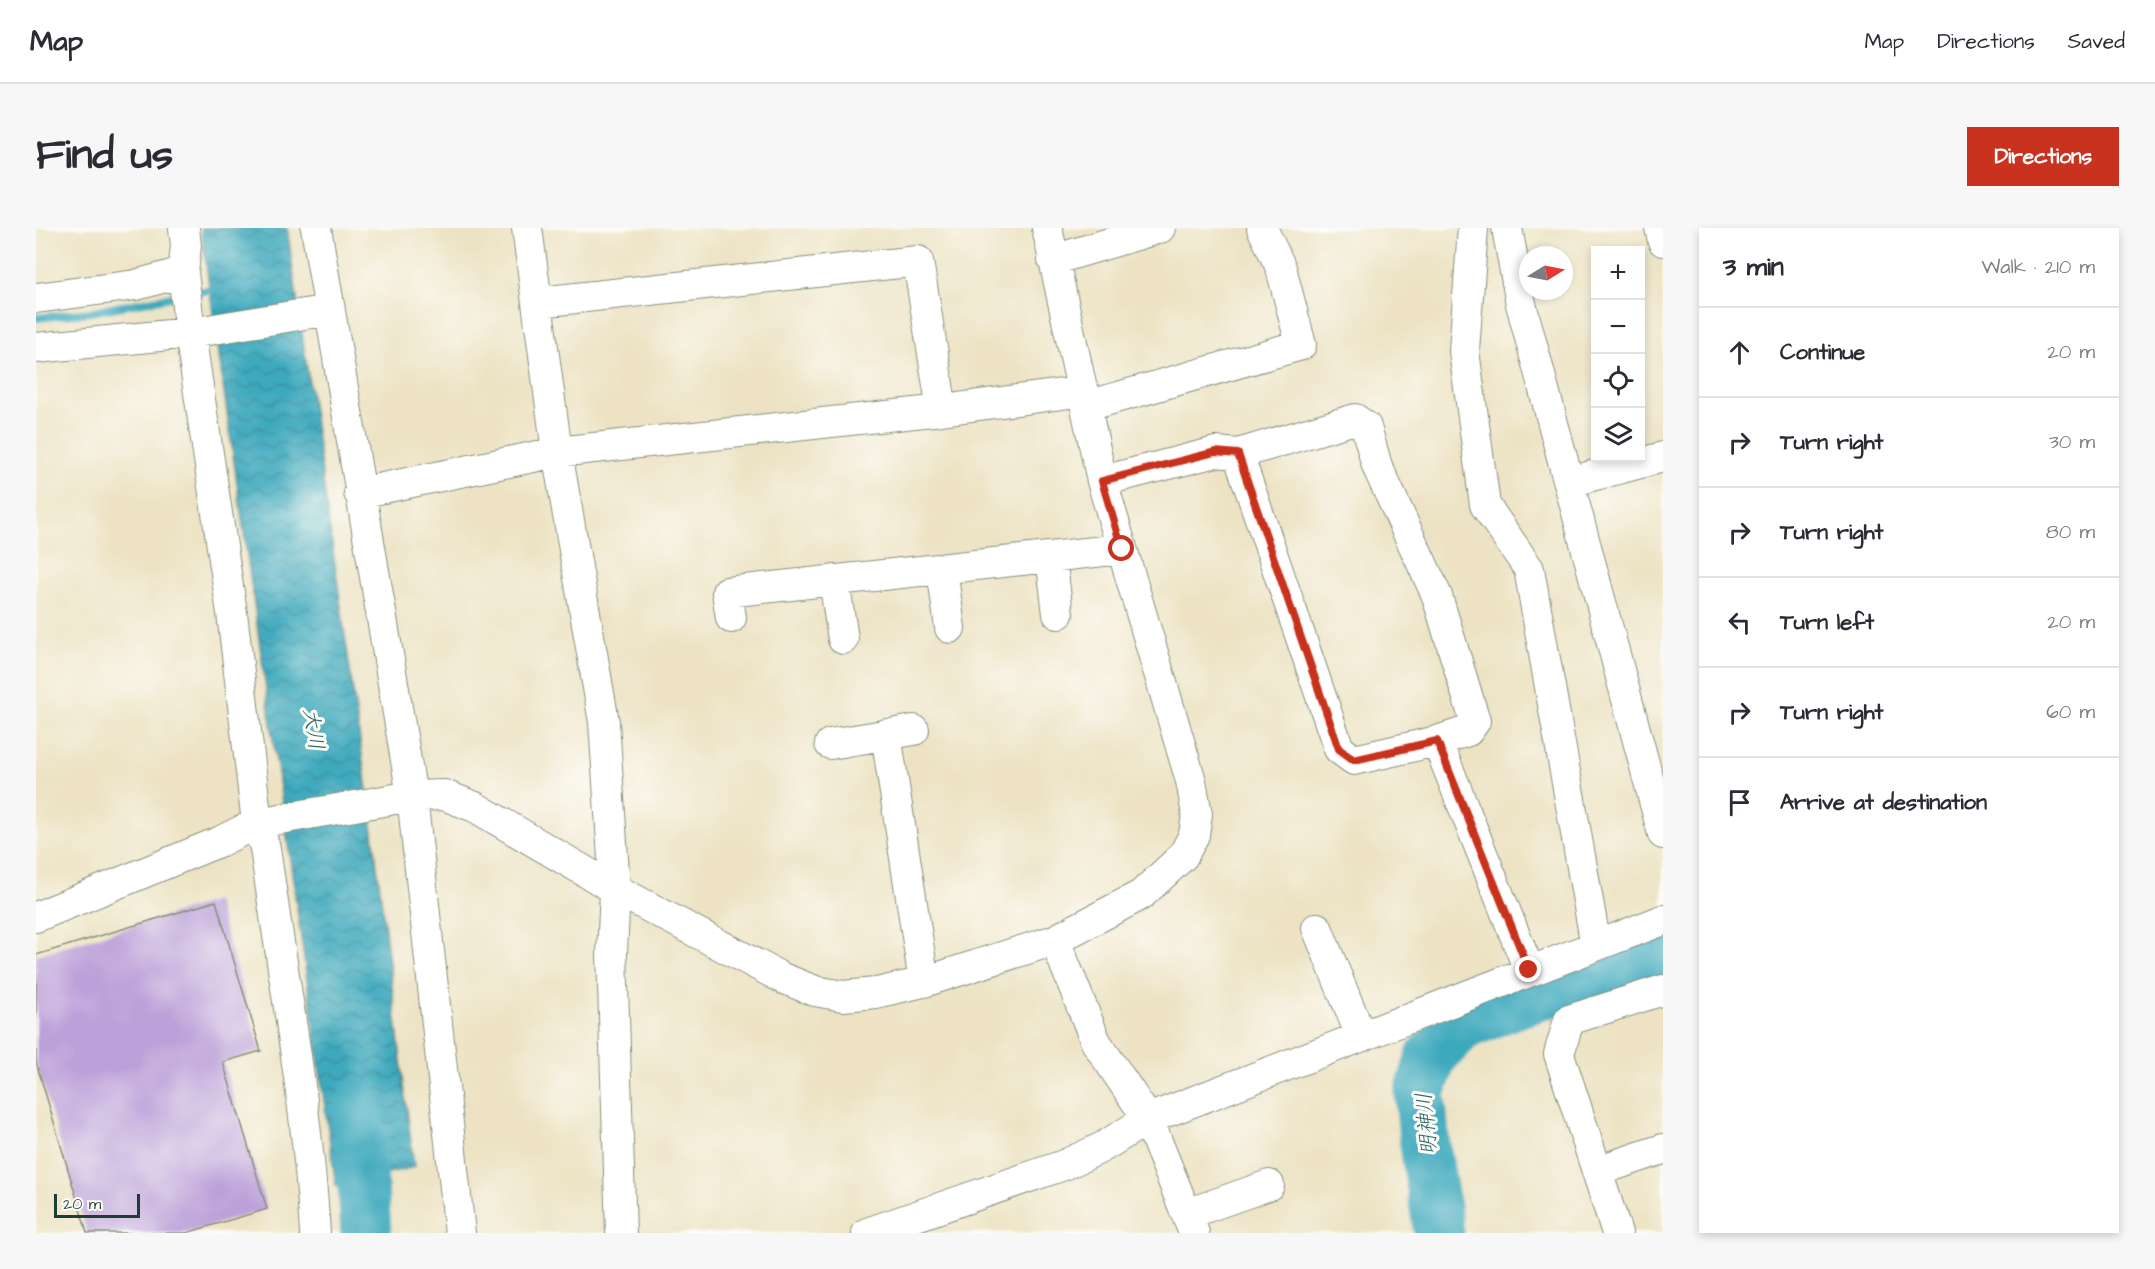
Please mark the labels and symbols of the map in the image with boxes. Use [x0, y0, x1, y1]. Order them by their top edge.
north arrow [1519, 246, 1573, 300]
route start [1108, 535, 1134, 561]
water label: 大川 [296, 706, 331, 752]
route end [1515, 956, 1541, 982]
water label: 明神川 [1409, 1091, 1444, 1157]
scale bar [54, 1191, 140, 1218]

